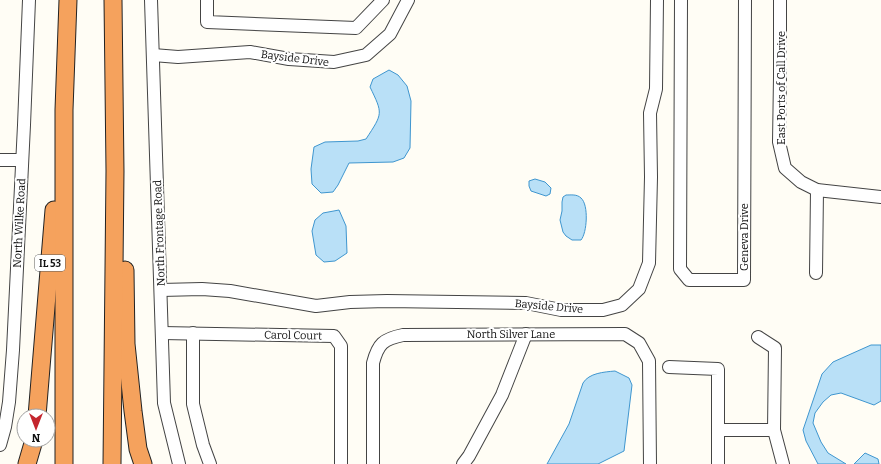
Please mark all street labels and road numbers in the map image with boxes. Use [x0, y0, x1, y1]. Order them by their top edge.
street label: East Ports of Call Drive [775, 31, 788, 145]
street label: Bayside Drive [260, 48, 330, 69]
street label: North Wilke Road [11, 177, 28, 268]
street label: North Frontage Road [151, 179, 168, 286]
street label: Geneva Drive [738, 203, 751, 271]
road number: IL 53 [35, 255, 65, 271]
street label: Bayside Drive [514, 297, 584, 316]
street label: Carol Court [264, 328, 322, 343]
street label: North Silver Lane [467, 328, 555, 341]

